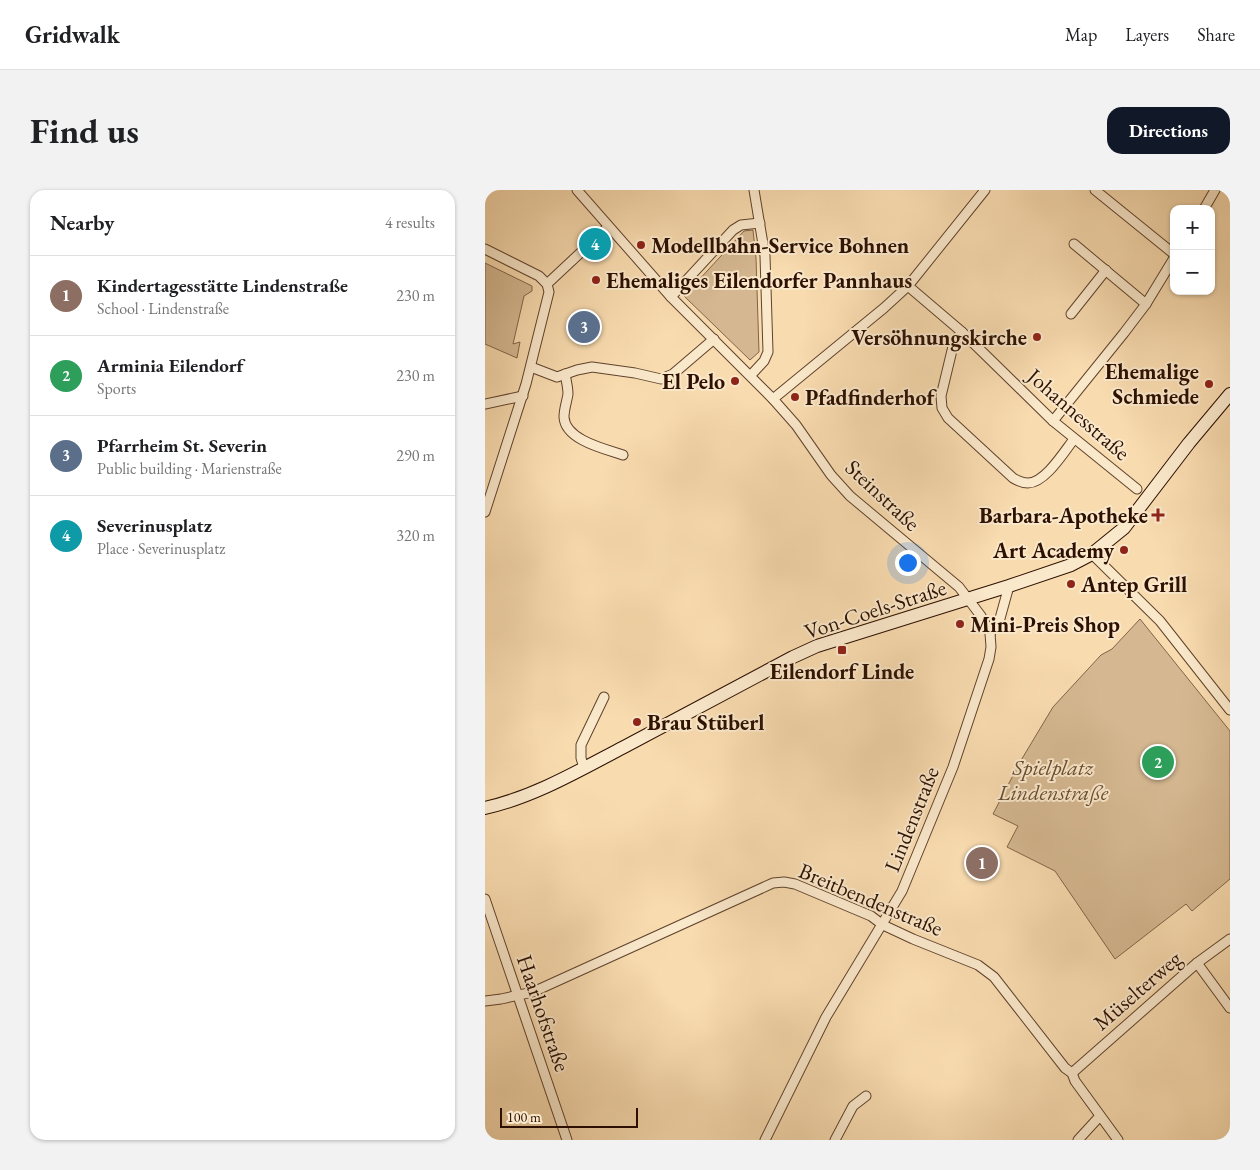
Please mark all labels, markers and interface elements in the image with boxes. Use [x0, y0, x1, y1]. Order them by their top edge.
text: Gridwalk [25, 19, 120, 50]
text: Map [1065, 23, 1097, 46]
text: Layers [1125, 23, 1169, 46]
text: Share [1197, 23, 1235, 46]
button: Directions [1107, 107, 1230, 154]
text: Find us [30, 108, 139, 153]
map controls [1170, 205, 1215, 295]
button: + [1170, 205, 1215, 250]
text: Nearby [50, 209, 114, 236]
text: 4 results [385, 212, 435, 233]
pin: 4 [579, 225, 611, 263]
place label: Modellbahn-Service Bohnen [651, 231, 910, 260]
marker: Modellbahn-Service Bohnen [635, 239, 647, 251]
button: − [1170, 250, 1215, 295]
place label: Ehemaliges Eilendorfer Pannhaus [606, 266, 912, 295]
text: Kindertagesstätte Lindenstraße [97, 273, 348, 298]
marker: Ehemaliges Eilendorfer Pannhaus [590, 274, 602, 286]
text: 1 [62, 285, 70, 306]
text: 230 m [396, 285, 435, 306]
text: School · Lindenstraße [97, 298, 229, 319]
pin: 3 [568, 308, 600, 346]
place label: Versöhnungskirche [851, 323, 1027, 352]
marker: Versöhnungskirche [1031, 331, 1043, 343]
text: Arminia Eilendorf [97, 353, 243, 378]
place label: Ehemalige Schmiede [1105, 357, 1199, 411]
street label: Johannesstraße [1020, 361, 1136, 467]
text: 2 [62, 365, 70, 386]
text: 230 m [396, 365, 435, 386]
place label: El Pelo [662, 367, 725, 396]
marker: El Pelo [729, 375, 741, 387]
text: Sports [97, 378, 136, 399]
marker: Ehemalige Schmiede [1203, 378, 1215, 390]
place label: Pfadfinderhof [805, 383, 938, 412]
marker: Pfadfinderhof [789, 391, 801, 403]
text: Pfarrheim St. Severin [97, 433, 267, 458]
text: 3 [62, 445, 70, 466]
text: 290 m [396, 445, 435, 466]
street label: Steinstraße [839, 453, 927, 538]
text: Public building · Marienstraße [97, 458, 282, 479]
place label: Barbara-Apotheke [979, 501, 1148, 530]
marker: Barbara-Apotheke [1152, 509, 1164, 521]
text: Severinusplatz [97, 513, 212, 538]
text: 4 [62, 525, 70, 546]
text: 320 m [396, 525, 435, 546]
place label: Art Academy [992, 536, 1114, 565]
text: Place · Severinusplatz [97, 538, 225, 559]
marker: Art Academy [1118, 544, 1130, 556]
your location [895, 550, 921, 576]
place label: Antep Grill [1080, 570, 1187, 599]
street label: Von-Coels-Straße [801, 573, 950, 646]
marker: Antep Grill [1065, 578, 1077, 590]
place label: Mini-Preis Shop [970, 610, 1120, 639]
marker: Mini-Preis Shop [954, 618, 966, 630]
marker: Eilendorf Linde [836, 644, 848, 656]
place label: Eilendorf Linde [770, 657, 914, 686]
place label: Brau Stüberl [647, 708, 765, 737]
marker: Brau Stüberl [631, 716, 643, 728]
pin: 2 [1142, 743, 1174, 781]
park label: Spielplatz Lindenstraße [997, 753, 1109, 807]
street label: Lindenstraße [877, 762, 946, 876]
pin: 1 [966, 844, 998, 882]
street label: Breitbendenstraße [794, 856, 948, 943]
street label: Müselterweg [1087, 944, 1188, 1037]
street label: Haarhofstraße [510, 951, 577, 1076]
scale bar [500, 1105, 637, 1128]
text: 100 m [507, 1108, 541, 1126]

